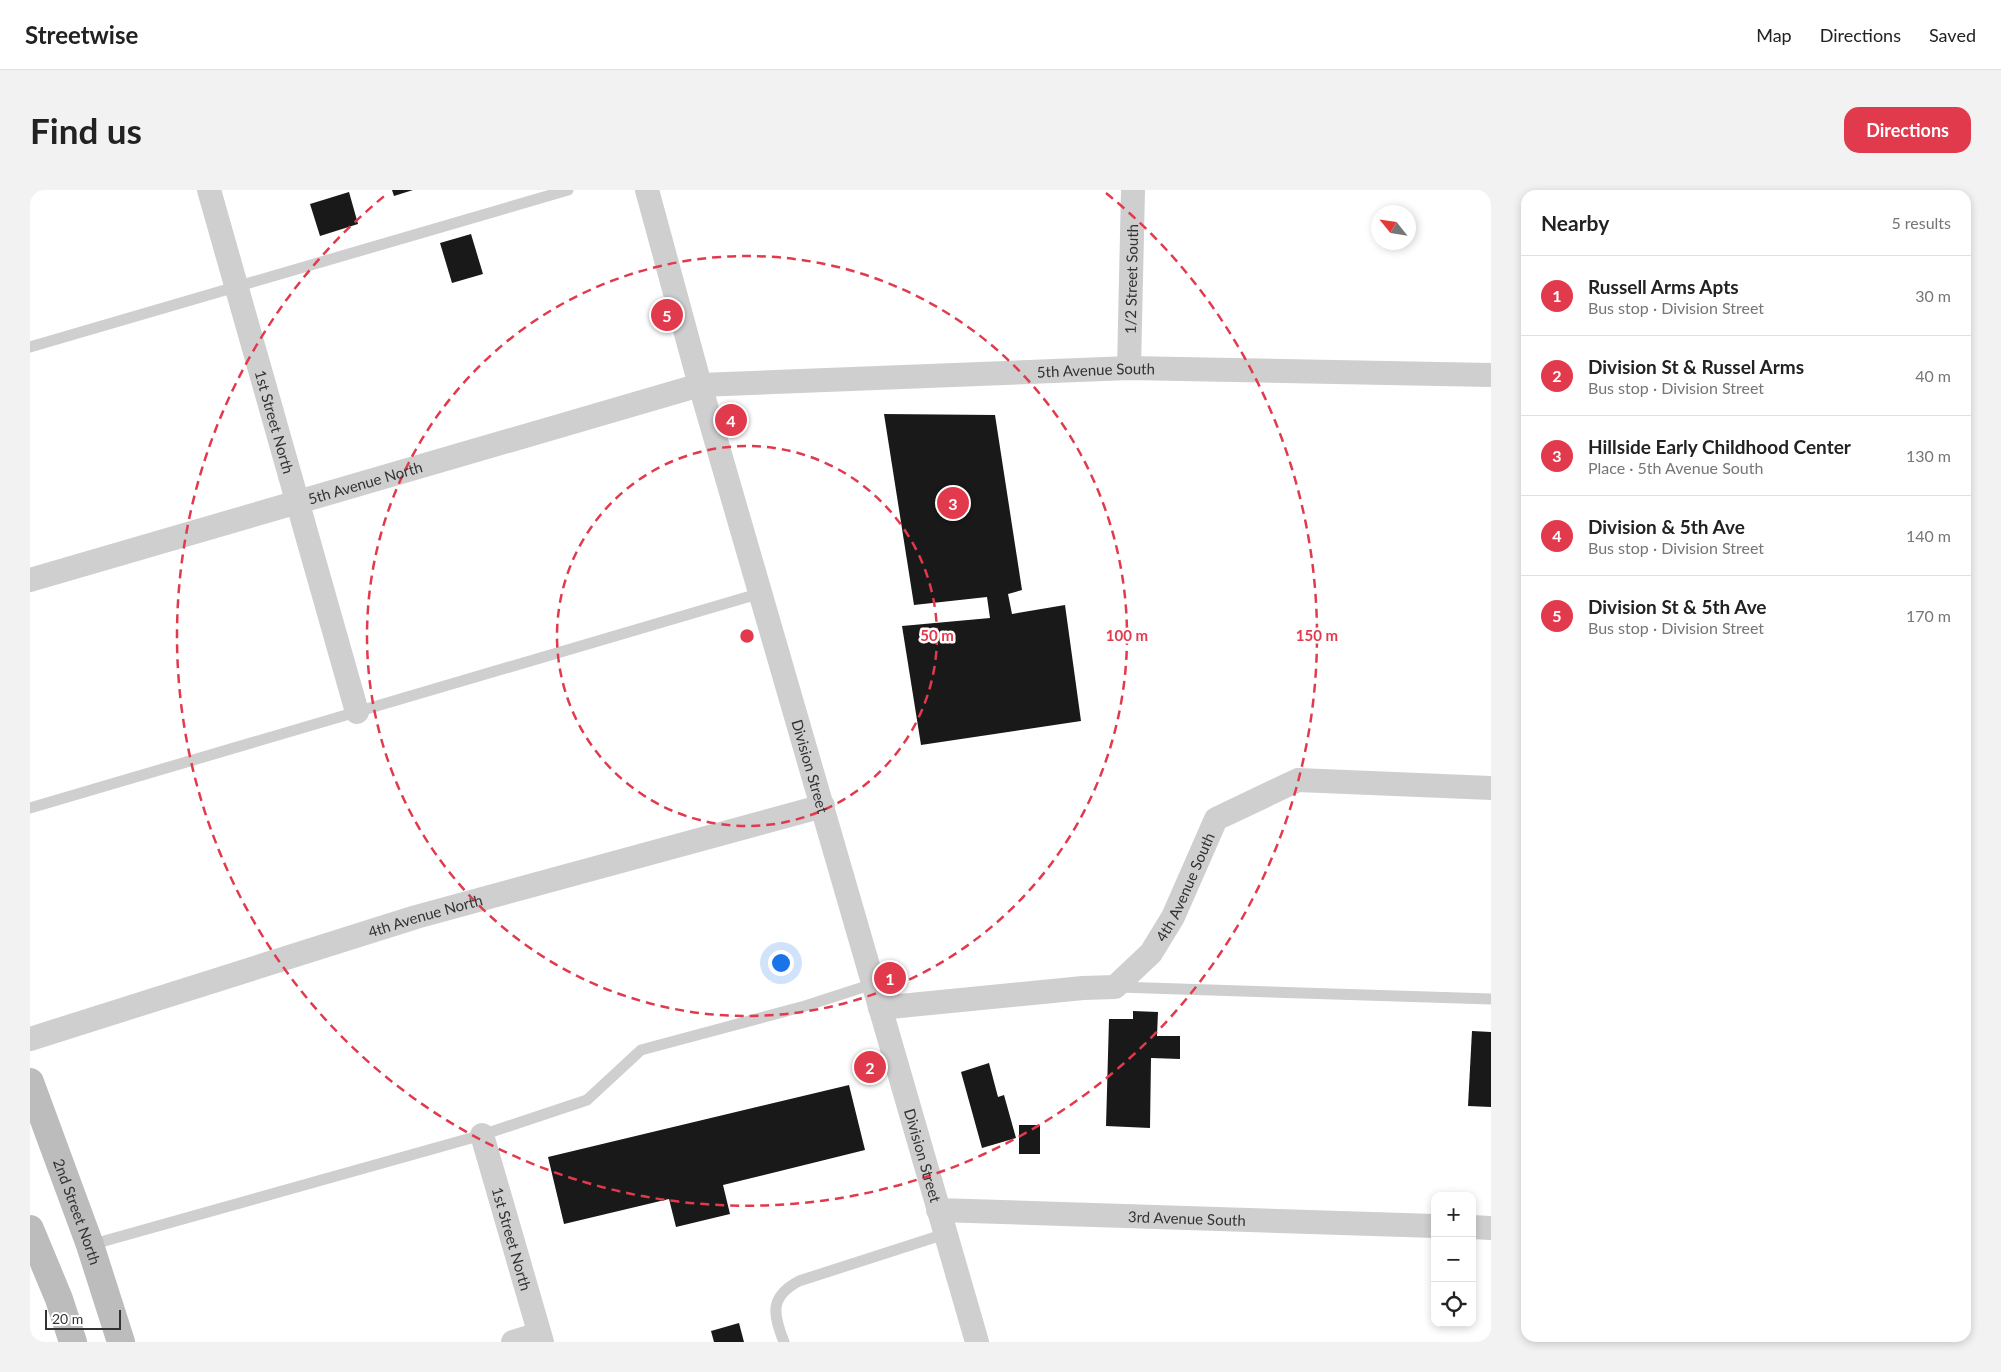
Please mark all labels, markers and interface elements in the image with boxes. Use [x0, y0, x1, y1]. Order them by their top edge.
text: Streetwise [25, 20, 138, 49]
text: Map [1756, 24, 1792, 46]
text: Directions [1820, 24, 1901, 46]
text: Saved [1929, 24, 1976, 46]
button: Directions [1844, 107, 1971, 153]
text: Find us [30, 109, 142, 151]
north arrow [1371, 205, 1416, 250]
text: Nearby [1541, 210, 1609, 235]
text: 5 results [1891, 213, 1951, 232]
street label: 1/2 Street South [1121, 224, 1141, 334]
text: Russell Arms Apts [1588, 275, 1739, 298]
text: 1 [1552, 286, 1562, 305]
text: 30 m [1915, 286, 1951, 305]
pin: 5 [651, 296, 683, 334]
text: Bus stop · Division Street [1588, 298, 1764, 317]
text: Division St & Russel Arms [1588, 355, 1804, 378]
street label: 5th Avenue South [1037, 359, 1155, 381]
text: 2 [1552, 366, 1562, 385]
text: 40 m [1915, 366, 1951, 385]
street label: 1st Street North [252, 368, 298, 476]
text: Bus stop · Division Street [1588, 378, 1764, 397]
pin: 4 [715, 401, 747, 439]
text: Hillside Early Childhood Center [1588, 435, 1851, 458]
text: 3 [1552, 446, 1562, 465]
text: 130 m [1906, 446, 1951, 465]
street label: 5th Avenue North [306, 457, 424, 508]
text: Place · 5th Avenue South [1588, 458, 1763, 477]
pin: 3 [937, 484, 969, 522]
text: Division & 5th Ave [1588, 515, 1745, 538]
text: 4 [1552, 526, 1562, 545]
text: 140 m [1906, 526, 1951, 545]
text: Bus stop · Division Street [1588, 538, 1764, 557]
text: Division St & 5th Ave [1588, 595, 1767, 618]
text: 5 [1552, 606, 1562, 625]
text: 170 m [1906, 606, 1951, 625]
text: Bus stop · Division Street [1588, 618, 1764, 637]
text: 50 m [920, 626, 954, 644]
text: 100 m [1106, 626, 1148, 644]
text: 150 m [1296, 626, 1338, 644]
centre of rings [738, 627, 756, 645]
street label: Division Street [788, 717, 833, 816]
street label: 4th Avenue South [1151, 830, 1218, 945]
street label: 4th Avenue North [366, 890, 484, 941]
your location [768, 950, 794, 976]
pin: 1 [874, 959, 906, 997]
pin: 2 [854, 1048, 886, 1086]
street label: Division Street [901, 1106, 945, 1205]
street label: 2nd Street North [50, 1156, 105, 1267]
street label: 1st Street North [489, 1185, 536, 1293]
map controls [1431, 1192, 1476, 1327]
button: + [1431, 1192, 1476, 1237]
street label: 3rd Avenue South [1128, 1207, 1246, 1229]
button: − [1431, 1237, 1476, 1282]
button: locate [1431, 1282, 1476, 1327]
scale bar [45, 1307, 121, 1330]
text: 20 m [52, 1310, 83, 1327]

